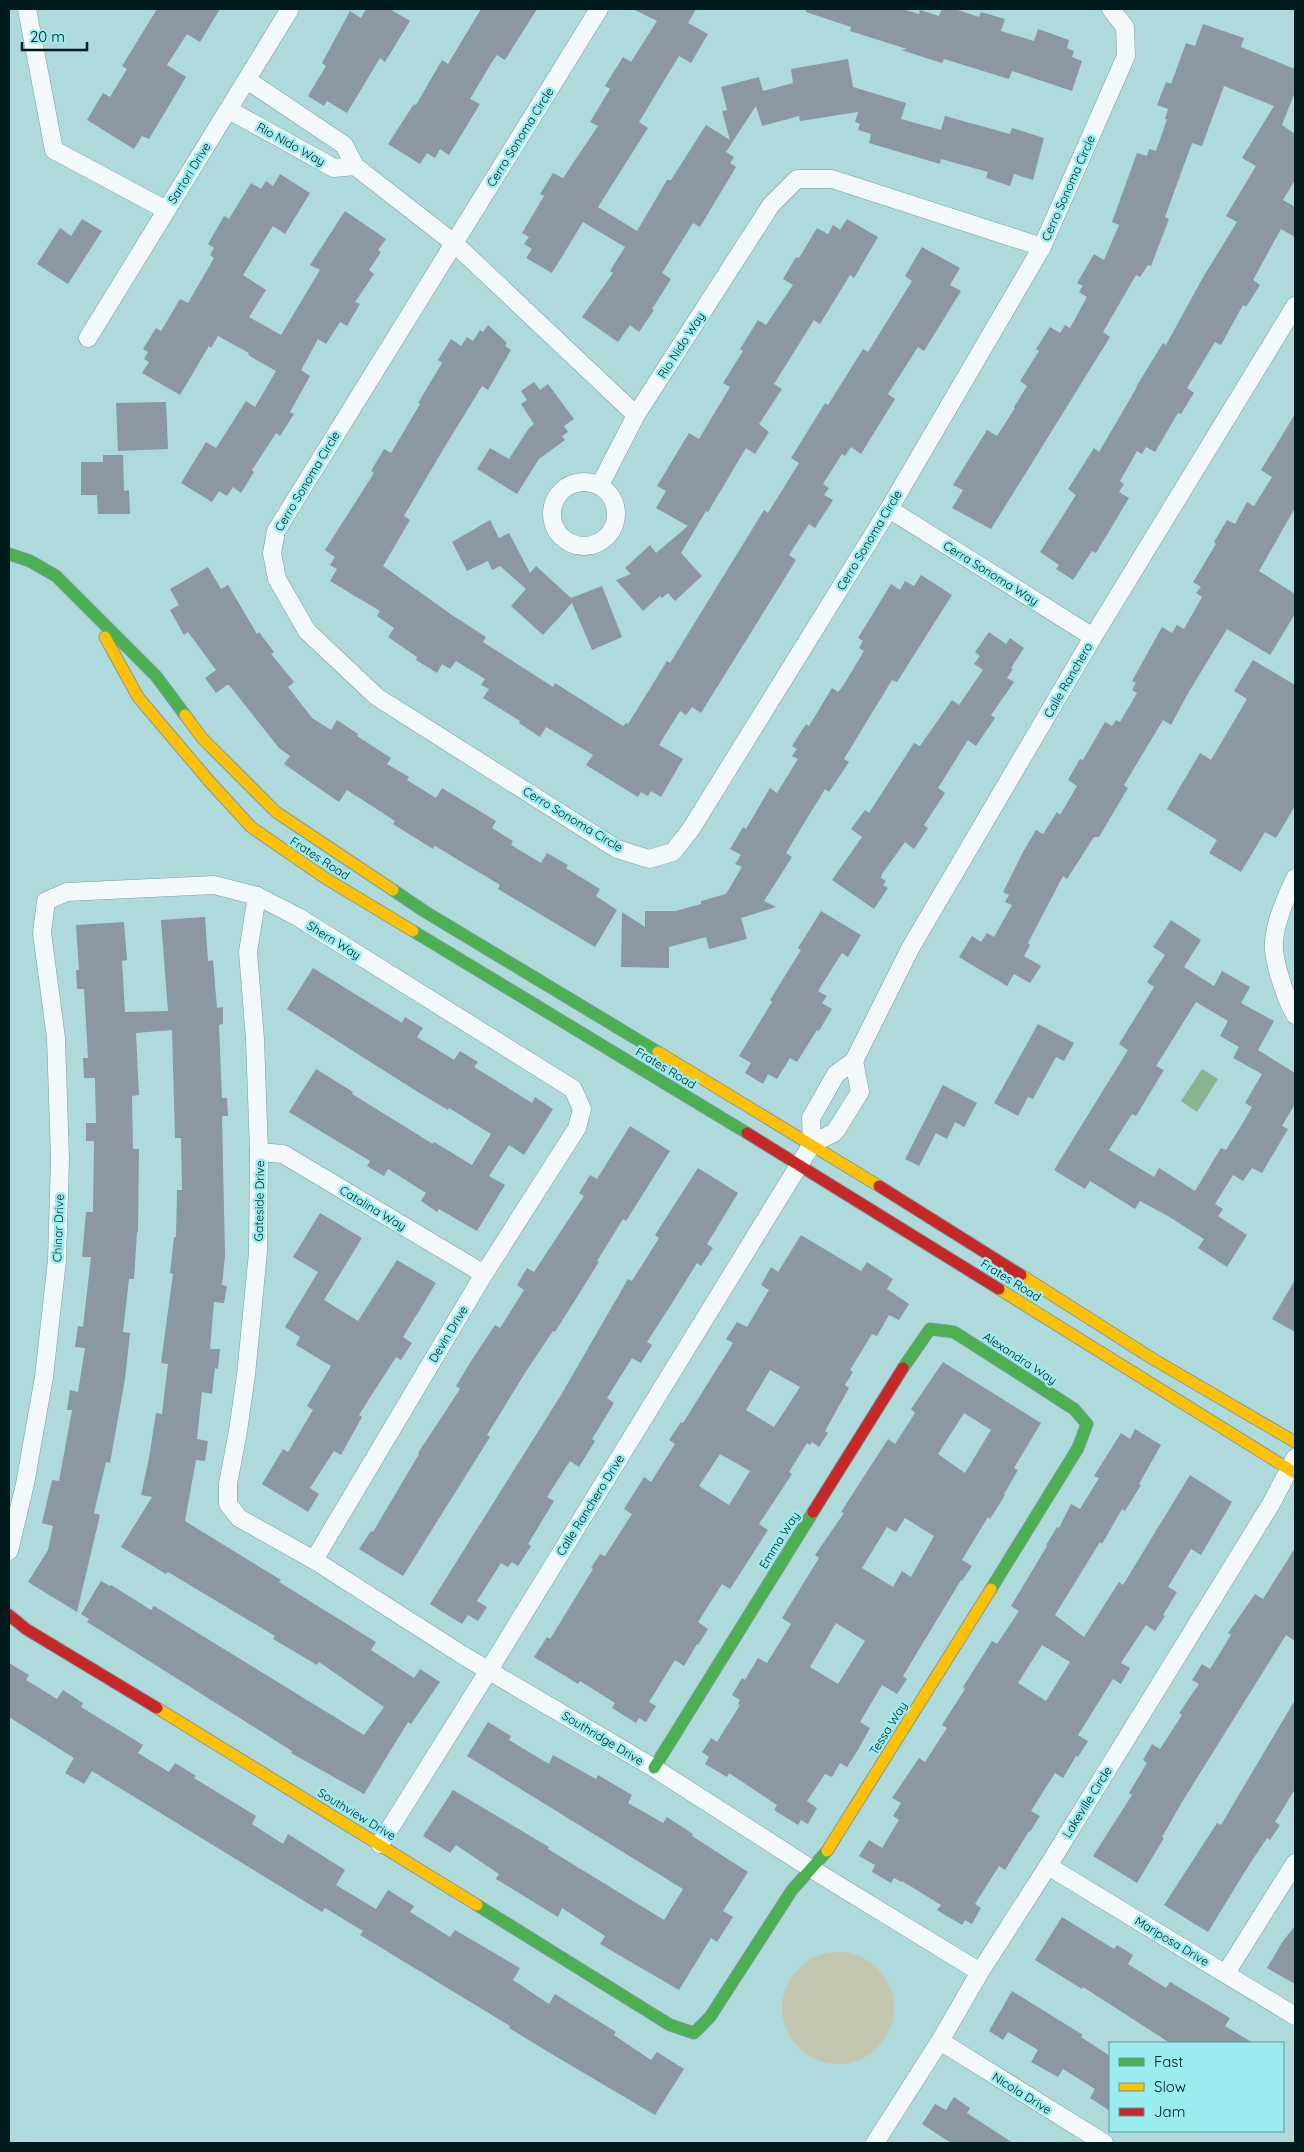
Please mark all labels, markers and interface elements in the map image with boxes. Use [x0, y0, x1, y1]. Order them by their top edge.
scale bar [22, 20, 88, 52]
text: 20 m [30, 27, 65, 46]
street label: Cerro Sonoma Circle [483, 84, 557, 189]
street label: Rio Nido Way [254, 119, 328, 169]
street label: Cerro Sonoma Circle [1038, 133, 1098, 243]
street label: Sartori Drive [164, 139, 214, 206]
street label: Rio Nido Way [654, 309, 708, 381]
street label: Cerro Sonoma Circle [271, 428, 343, 534]
street label: Cerro Sonoma Circle [833, 487, 905, 593]
street label: Cerra Sonoma Way [941, 538, 1041, 608]
street label: Calle Ranchero [1040, 640, 1096, 720]
street label: Cerro Sonoma Circle [520, 783, 626, 855]
street label: Frates Road [287, 833, 353, 883]
street label: Shern Way [304, 918, 364, 962]
street label: Frates Road [633, 1044, 699, 1092]
street label: Gateside Drive [251, 1160, 267, 1242]
street label: Catalina Way [337, 1182, 409, 1234]
street label: Chinar Drive [49, 1193, 67, 1262]
street label: Frates Road [978, 1256, 1044, 1304]
street label: Devin Drive [425, 1303, 471, 1365]
street label: Alexandra Way [980, 1329, 1060, 1387]
street label: Calle Ranchero Drive [553, 1451, 627, 1558]
street label: Emma Way [755, 1509, 803, 1571]
street label: Tessa Way [866, 1699, 910, 1757]
street label: Southridge Drive [560, 1708, 647, 1768]
street label: Lakeville Circle [1059, 1763, 1115, 1840]
street label: Southview Drive [315, 1785, 399, 1843]
street label: Mariposa Drive [1132, 1913, 1212, 1969]
legend [1109, 2042, 1284, 2132]
text: Fast [1154, 2052, 1183, 2071]
street label: Nicola Drive [990, 2069, 1055, 2117]
text: Slow [1154, 2077, 1186, 2096]
text: Jam [1154, 2102, 1185, 2121]

